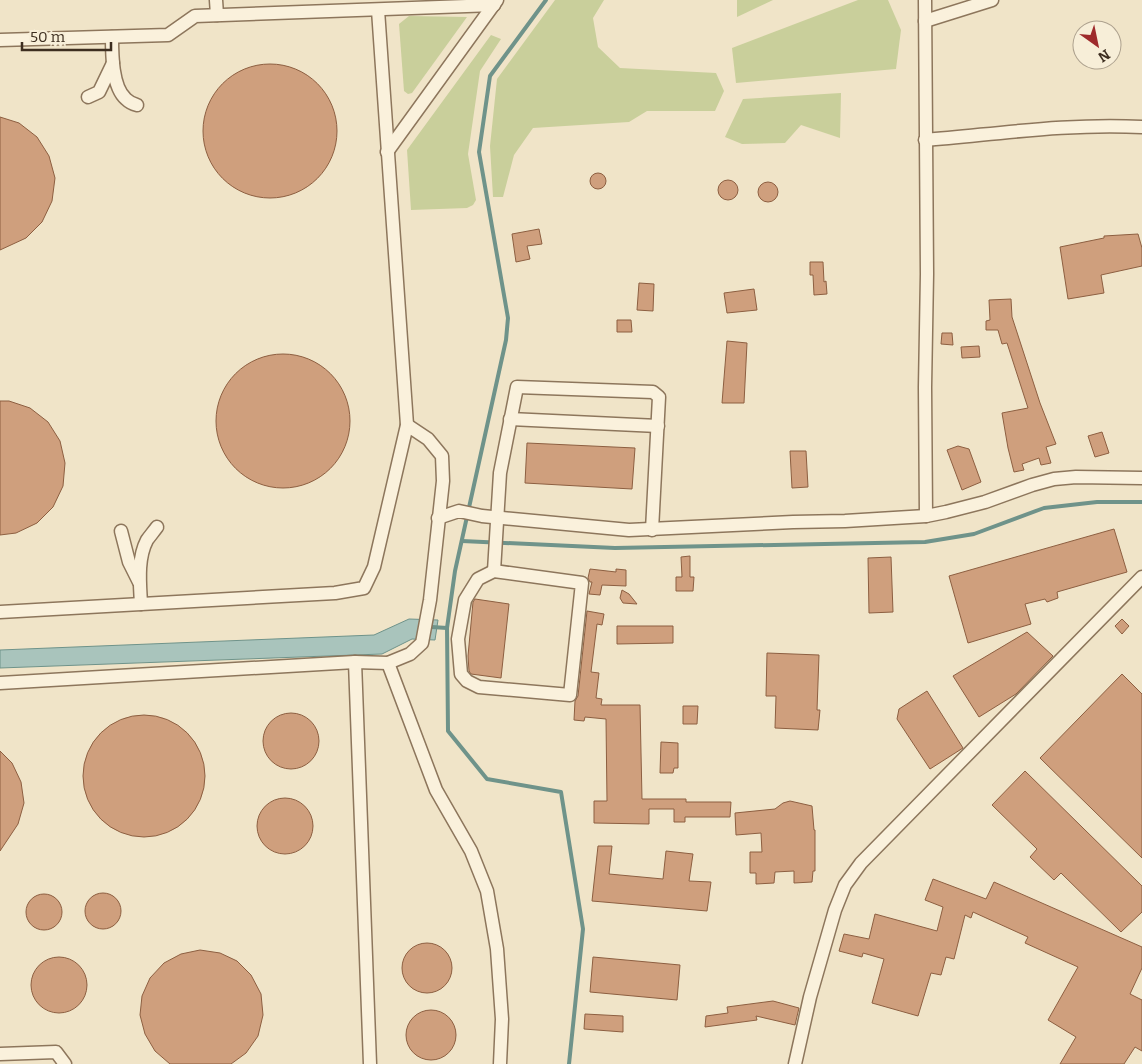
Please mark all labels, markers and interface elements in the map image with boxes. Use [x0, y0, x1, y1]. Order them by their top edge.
scale bar [22, 20, 111, 52]
north arrow [1072, 20, 1122, 70]
text: 50 m [30, 28, 66, 46]
text: N [1094, 45, 1113, 66]

